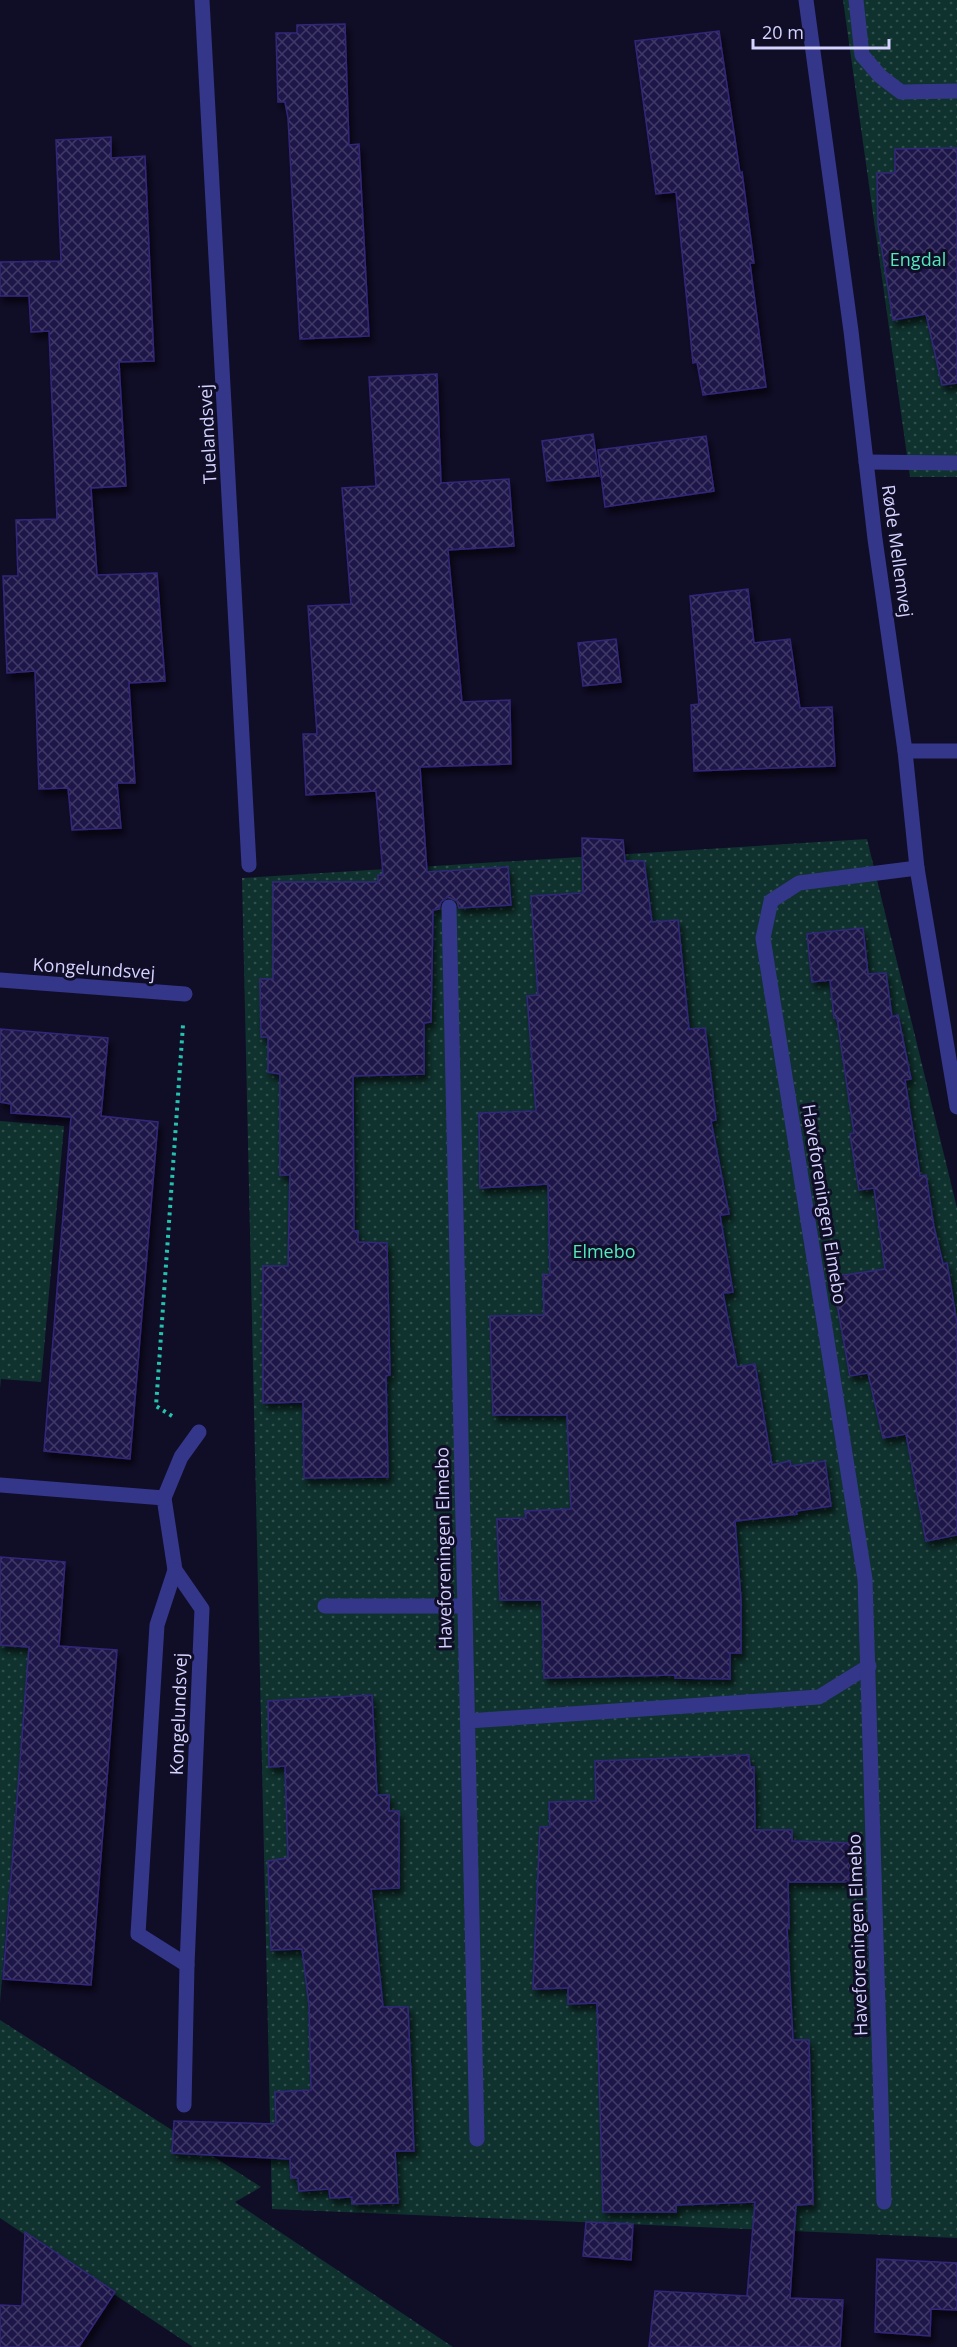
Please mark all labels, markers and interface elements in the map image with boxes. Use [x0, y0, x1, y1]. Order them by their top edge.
scale bar [753, 12, 890, 50]
text: 20 m [762, 20, 804, 44]
park label: Engdal [890, 247, 946, 271]
street label: Tuelandsvej [192, 383, 222, 485]
street label: Røde Mellemvej [877, 483, 919, 619]
street label: Kongelundsvej [32, 952, 156, 984]
street label: Haveforeningen Elmebo [797, 1102, 853, 1306]
park label: Elmebo [572, 1239, 636, 1263]
street label: Haveforeningen Elmebo [429, 1447, 457, 1649]
street label: Kongelundsvej [164, 1652, 192, 1776]
street label: Haveforeningen Elmebo [841, 1834, 873, 2036]

